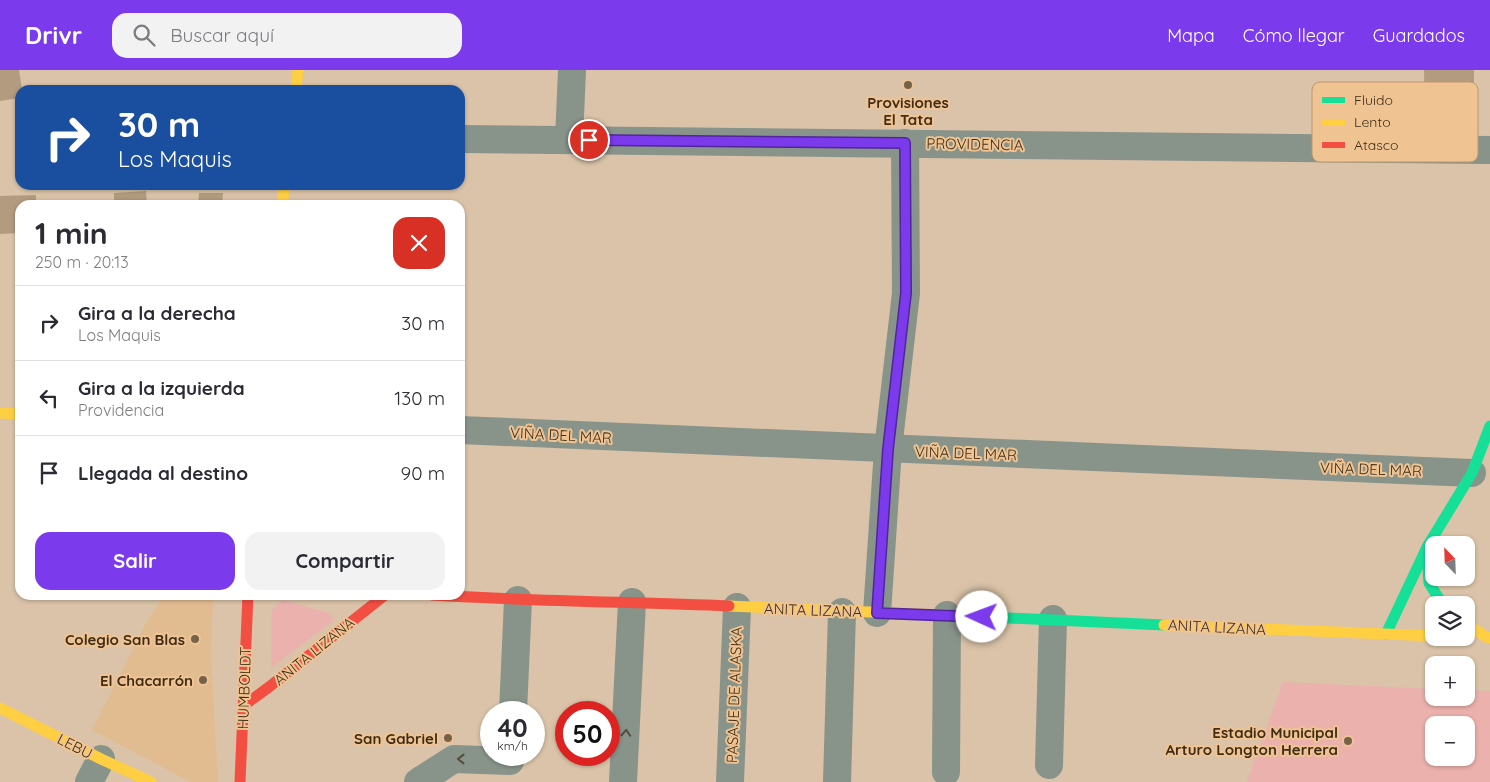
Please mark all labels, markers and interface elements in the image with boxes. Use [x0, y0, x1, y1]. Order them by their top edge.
search box [112, 13, 462, 58]
text: Drivr [25, 20, 82, 50]
icon: search [130, 21, 158, 49]
text: Buscar aquí [170, 23, 274, 47]
text: Mapa [1167, 24, 1215, 47]
text: Cómo llegar [1243, 24, 1345, 47]
text: Guardados [1373, 24, 1465, 47]
marker: Provisiones El Tata [902, 79, 914, 91]
legend [1312, 82, 1478, 162]
text: Fluido [1354, 91, 1393, 109]
place label: Provisiones El Tata [867, 93, 949, 129]
text: 30 m [118, 102, 200, 146]
icon: right [35, 105, 100, 170]
text: Lento [1354, 113, 1391, 131]
pin [568, 119, 610, 161]
icon: arrive [575, 126, 603, 154]
street label: PROVIDENCIA [926, 134, 1024, 154]
text: Atasco [1354, 136, 1399, 154]
text: Los Maquis [118, 145, 232, 173]
text: 1 min [35, 214, 108, 252]
button: close [393, 217, 445, 269]
text: 250 m · 20:13 [35, 252, 129, 272]
text: Gira a la derecha [78, 301, 236, 325]
icon: right [35, 309, 63, 337]
text: 30 m [401, 311, 445, 335]
text: Los Maquis [78, 325, 161, 345]
text: Gira a la izquierda [78, 376, 245, 400]
icon: left [35, 384, 63, 412]
text: 130 m [394, 386, 445, 410]
text: Providencia [78, 400, 164, 420]
street label: VIÑA DEL MAR [510, 423, 612, 447]
street label: VIÑA DEL MAR [915, 442, 1017, 464]
street label: VIÑA DEL MAR [1320, 458, 1422, 480]
icon: arrive [35, 459, 63, 487]
text: Llegada al destino [78, 461, 248, 485]
text: 90 m [401, 461, 445, 485]
button: Salir [35, 532, 235, 590]
button: Compartir [245, 532, 445, 590]
north arrow [1425, 536, 1475, 586]
map controls [1425, 536, 1475, 766]
position arrow [955, 590, 1007, 642]
button: layers [1425, 596, 1475, 646]
street label: ANITA LIZANA [764, 599, 863, 621]
street label: ANITA LIZANA [270, 613, 358, 689]
street label: ANITA LIZANA [1167, 615, 1267, 639]
street label: PASAJE DE ALASKA [722, 626, 746, 764]
place label: Colegio San Blas [65, 630, 185, 649]
marker: Colegio San Blas [189, 633, 201, 645]
street label: HUMBOLDT [233, 646, 255, 730]
button: + [1425, 656, 1475, 706]
place label: El Chacarrón [100, 671, 193, 690]
marker: El Chacarrón [197, 674, 209, 686]
speed limit sign: 50 [555, 701, 620, 766]
text: 40 [497, 712, 528, 743]
button: − [1425, 716, 1475, 766]
place label: Estadio Municipal Arturo Longton Herrera [1165, 723, 1338, 759]
street label: LEBU [54, 729, 96, 763]
place label: San Gabriel [354, 729, 438, 748]
one-way arrow [620, 729, 631, 737]
marker: San Gabriel [442, 732, 454, 744]
marker: Estadio Municipal Arturo Longton Herrera [1342, 735, 1354, 747]
text: km/h [497, 738, 528, 753]
one-way arrow [457, 754, 465, 764]

